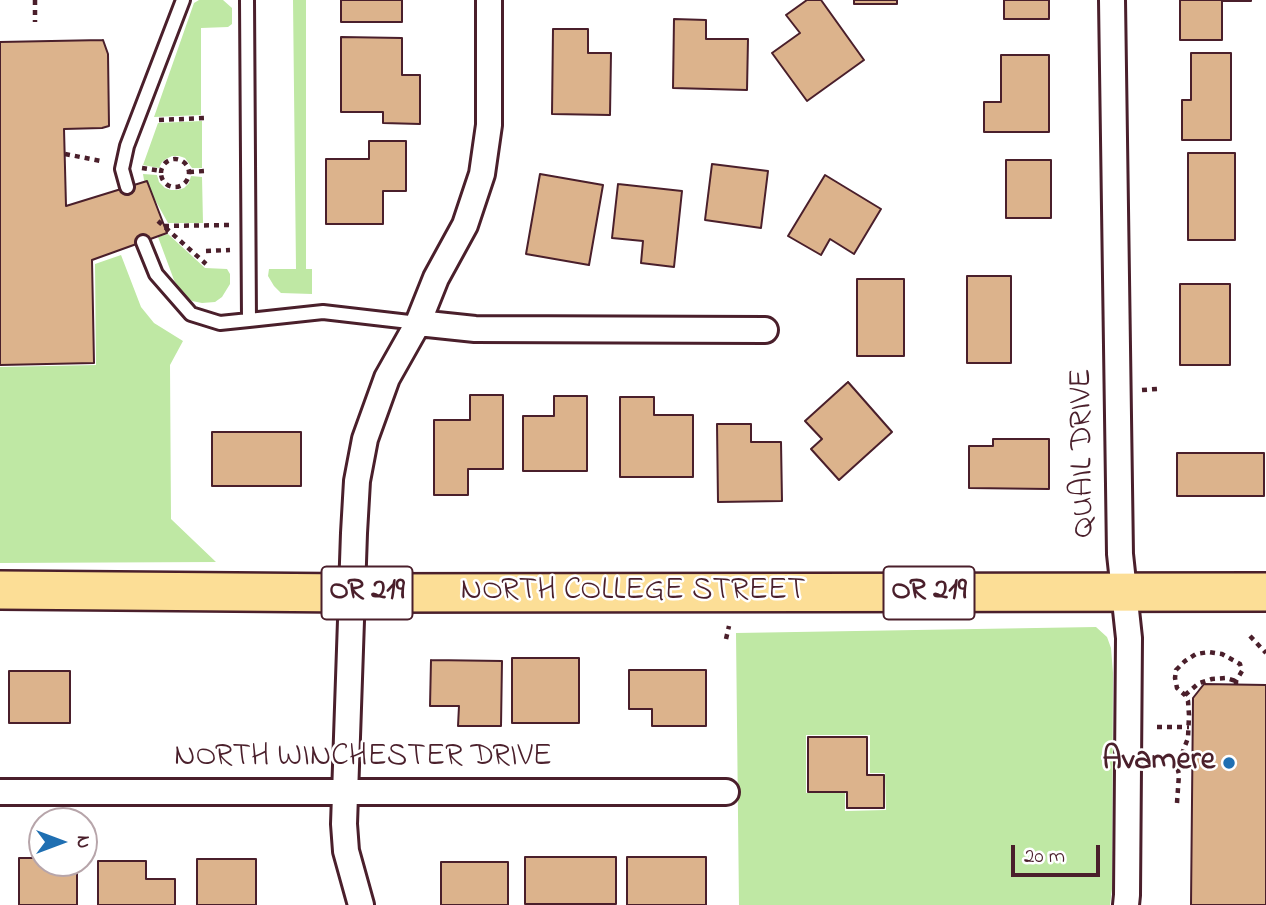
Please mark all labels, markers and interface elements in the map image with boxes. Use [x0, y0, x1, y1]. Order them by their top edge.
street label: QUAIL DRIVE [1064, 368, 1106, 538]
road number: OR 219 [322, 566, 412, 620]
road number: OR 219 [884, 566, 974, 620]
street label: NORTH COLLEGE STREET [460, 574, 806, 612]
street label: NORTH WINCHESTER DRIVE [174, 740, 552, 778]
place label: Avamere [1102, 744, 1215, 782]
marker: Avamere [1221, 755, 1237, 771]
north arrow [28, 807, 98, 877]
scale bar [1014, 832, 1103, 876]
text: N [69, 836, 96, 848]
text: 20 m [1024, 842, 1065, 872]

